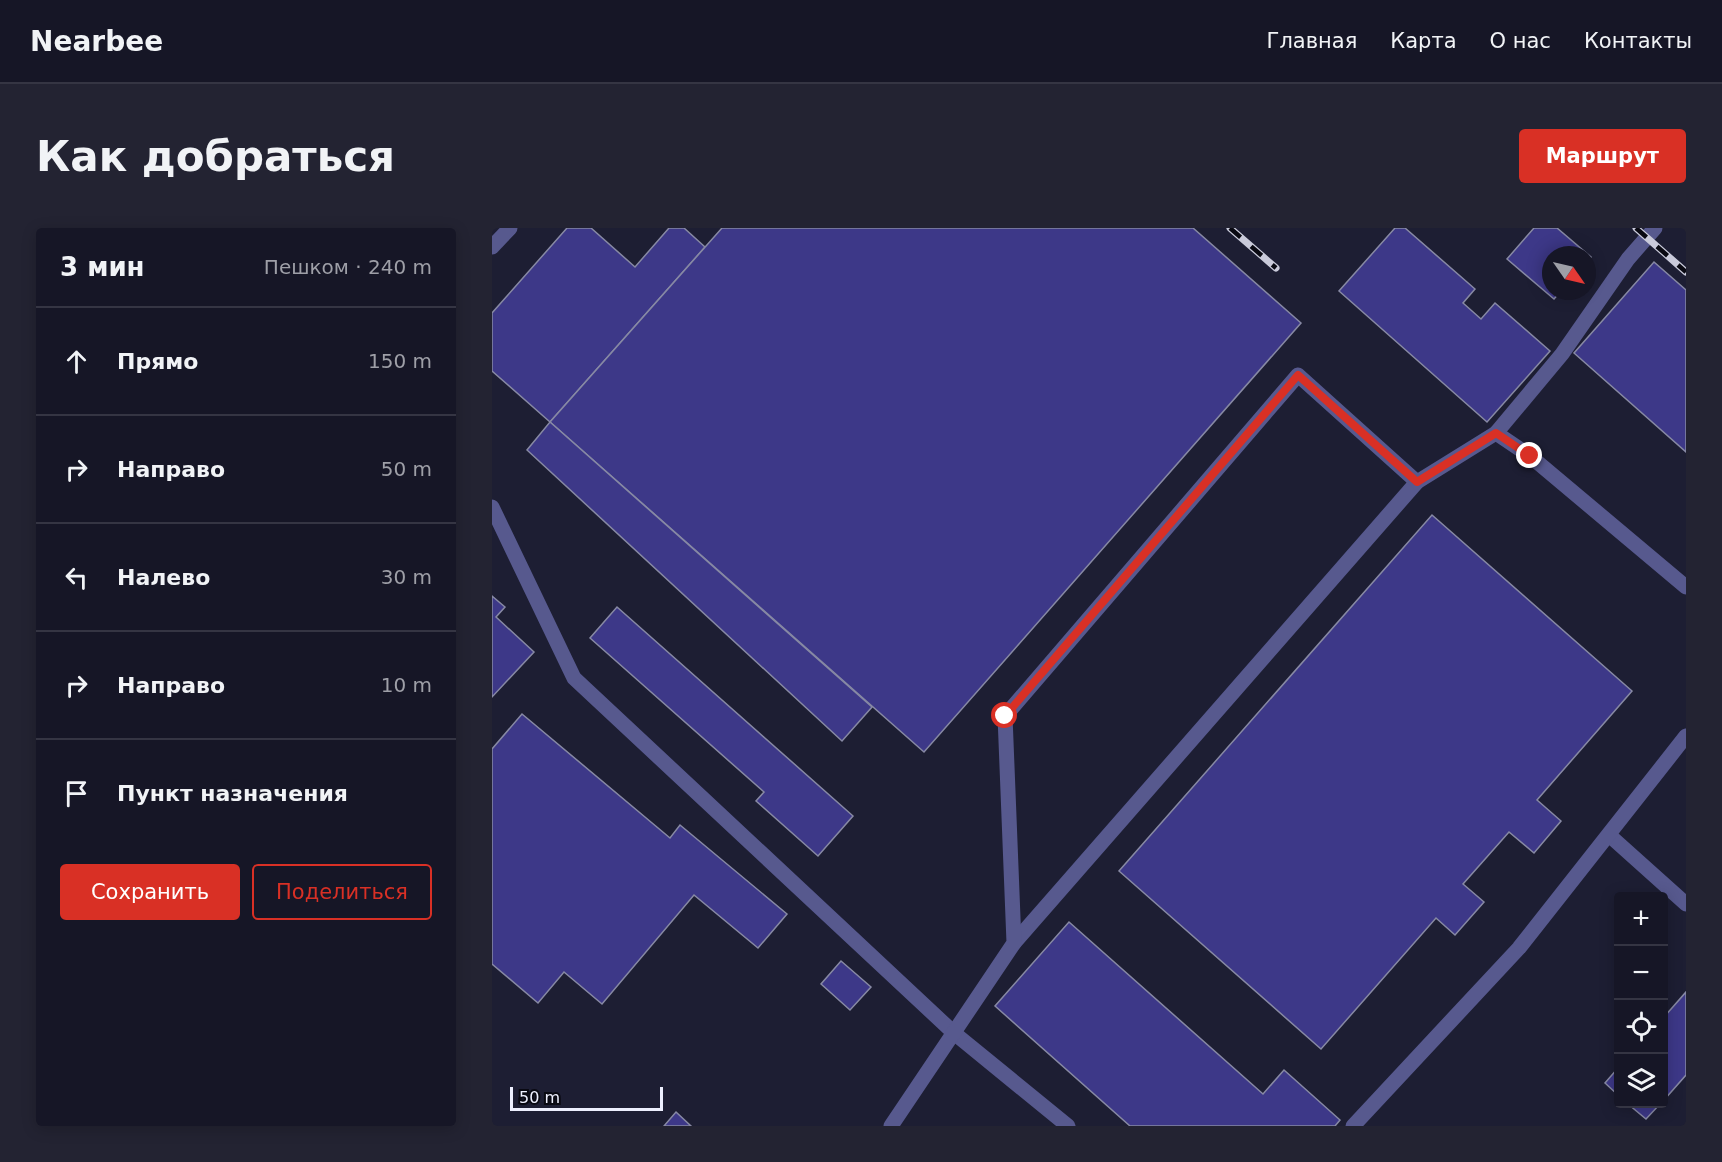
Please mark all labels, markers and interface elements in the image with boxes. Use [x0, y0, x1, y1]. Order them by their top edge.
text: Nearbee [30, 25, 163, 58]
text: Главная [1267, 29, 1357, 53]
text: Карта [1390, 29, 1457, 53]
text: О нас [1490, 29, 1551, 53]
text: Контакты [1584, 29, 1692, 53]
button: Маршрут [1519, 129, 1686, 183]
text: Как добраться [36, 132, 395, 181]
north arrow [1542, 246, 1596, 300]
text: 3 мин [60, 252, 145, 282]
text: Пешком · 240 m [264, 255, 432, 279]
icon: ahead [60, 345, 93, 378]
text: Прямо [117, 349, 198, 374]
text: 150 m [368, 349, 432, 373]
route end [1516, 442, 1542, 468]
icon: right [60, 453, 93, 486]
text: Направо [117, 457, 225, 482]
text: 50 m [381, 457, 432, 481]
icon: left [60, 561, 93, 594]
text: Налево [117, 565, 210, 590]
text: 30 m [381, 565, 432, 589]
icon: right [60, 669, 93, 702]
text: Направо [117, 673, 225, 698]
text: 10 m [381, 673, 432, 697]
route start [991, 702, 1017, 728]
icon: arrive [60, 777, 93, 810]
text: Пункт назначения [117, 781, 348, 806]
button: Сохранить [60, 864, 240, 920]
button: Поделиться [252, 864, 432, 920]
map controls [1614, 892, 1668, 1108]
button: + [1614, 892, 1668, 946]
button: − [1614, 946, 1668, 1000]
button: locate [1614, 1000, 1668, 1054]
button: layers [1614, 1054, 1668, 1108]
scale bar [510, 1084, 663, 1112]
text: 50 m [519, 1088, 560, 1107]

